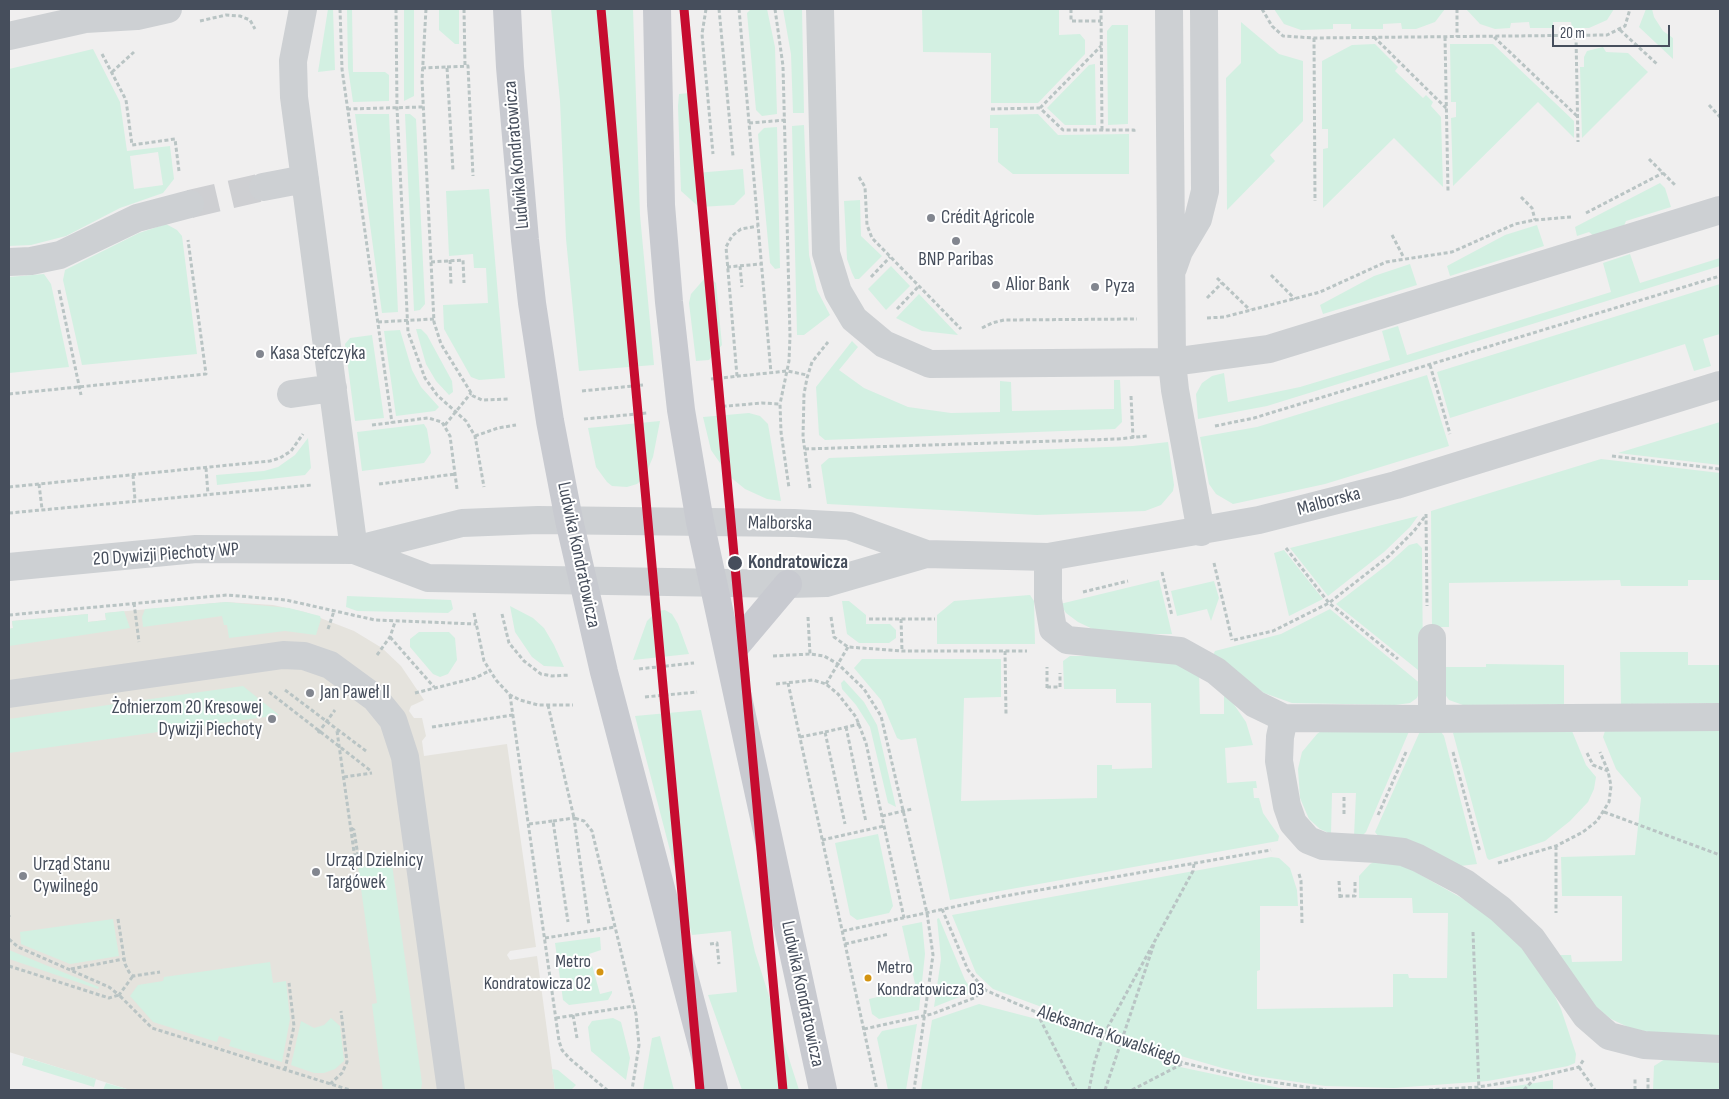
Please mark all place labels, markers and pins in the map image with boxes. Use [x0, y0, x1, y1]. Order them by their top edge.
place label: Crédit Agricole [941, 207, 1035, 229]
marker: Crédit Agricole [925, 212, 937, 224]
marker: BNP Paribas [950, 235, 962, 247]
place label: BNP Paribas [918, 249, 994, 271]
place label: Alior Bank [1006, 274, 1069, 296]
place label: Pyza [1105, 276, 1135, 298]
marker: Alior Bank [990, 279, 1002, 291]
marker: Pyza [1089, 281, 1101, 293]
place label: Kasa Stefczyka [270, 343, 366, 365]
marker: Kasa Stefczyka [254, 348, 266, 360]
place label: Kondratowicza [748, 552, 848, 574]
marker: Kondratowicza [726, 554, 744, 572]
place label: Jan Paweł II [320, 682, 390, 704]
marker: Jan Paweł II [304, 687, 316, 699]
place label: Żołnierzom 20 Kresowej Dywizji Piechoty [112, 697, 262, 741]
marker: Żołnierzom 20 Kresowej Dywizji Piechoty [266, 713, 278, 725]
place label: Urząd Dzielnicy Targówek [326, 850, 423, 894]
place label: Urząd Stanu Cywilnego [33, 854, 110, 898]
marker: Urząd Dzielnicy Targówek [310, 866, 322, 878]
marker: Urząd Stanu Cywilnego [17, 870, 29, 882]
place label: Metro Kondratowicza 02 [484, 951, 591, 994]
place label: Metro Kondratowicza 03 [877, 957, 984, 1000]
marker: Metro Kondratowicza 02 [595, 967, 605, 977]
marker: Metro Kondratowicza 03 [863, 973, 873, 983]

